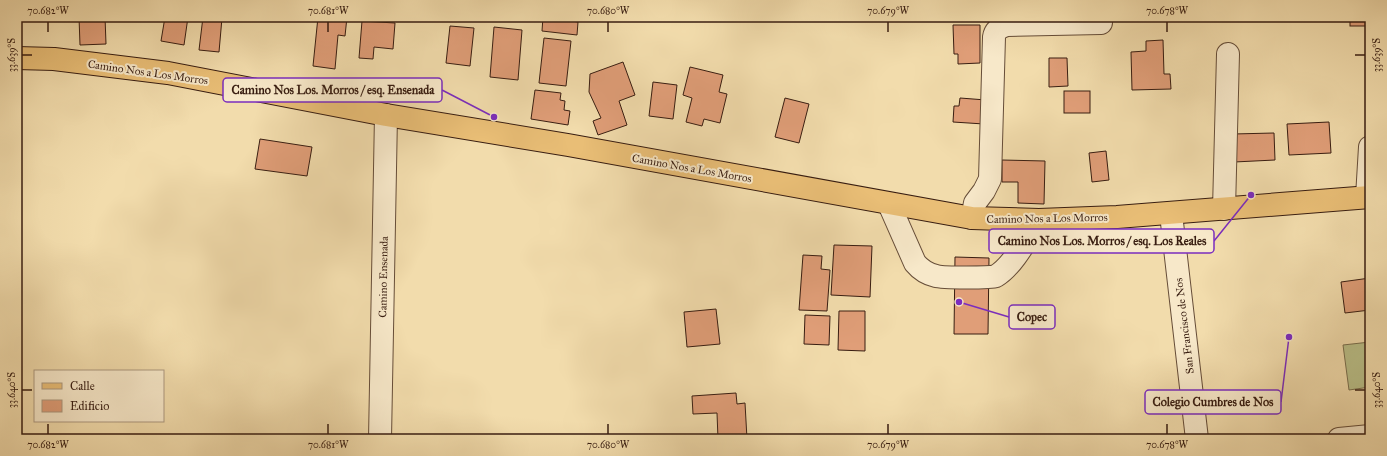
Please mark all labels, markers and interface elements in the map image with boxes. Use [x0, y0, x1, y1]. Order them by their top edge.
text: 70.682°W [27, 5, 69, 17]
text: 70.681°W [308, 5, 349, 17]
text: 70.680°W [587, 5, 630, 17]
text: 70.679°W [867, 5, 910, 17]
text: 70.678°W [1146, 5, 1189, 17]
text: 33.639°S [6, 38, 18, 72]
text: 33.639°S [1371, 38, 1383, 72]
street label: Camino Nos a Los Morros [87, 58, 209, 87]
callout: Camino Nos Los. Morros / esq. Ensenada [223, 78, 442, 102]
text: Camino Nos Los. Morros / esq. Ensenada [232, 83, 435, 98]
street label: Camino Nos a Los Morros [631, 152, 753, 185]
street label: Camino Nos a Los Morros [986, 211, 1108, 226]
callout: Camino Nos Los. Morros / esq. Los Reales [989, 229, 1214, 253]
text: Camino Nos Los. Morros / esq. Los Reales [998, 234, 1207, 249]
street label: Camino Ensenada [376, 236, 391, 318]
street label: San Francisco de Nos [1172, 277, 1197, 375]
callout: Copec [1009, 305, 1055, 329]
text: Copec [1017, 310, 1047, 325]
legend [34, 370, 164, 422]
text: 33.640°S [6, 372, 18, 408]
text: 33.640°S [1371, 372, 1383, 408]
text: Calle [70, 379, 95, 393]
callout: Colegio Cumbres de Nos [1145, 390, 1281, 414]
text: Colegio Cumbres de Nos [1153, 395, 1274, 410]
text: Edificio [70, 399, 109, 413]
text: 70.682°W [27, 439, 69, 451]
text: 70.681°W [308, 439, 349, 451]
text: 70.680°W [587, 439, 630, 451]
text: 70.679°W [867, 439, 910, 451]
text: 70.678°W [1146, 439, 1189, 451]

